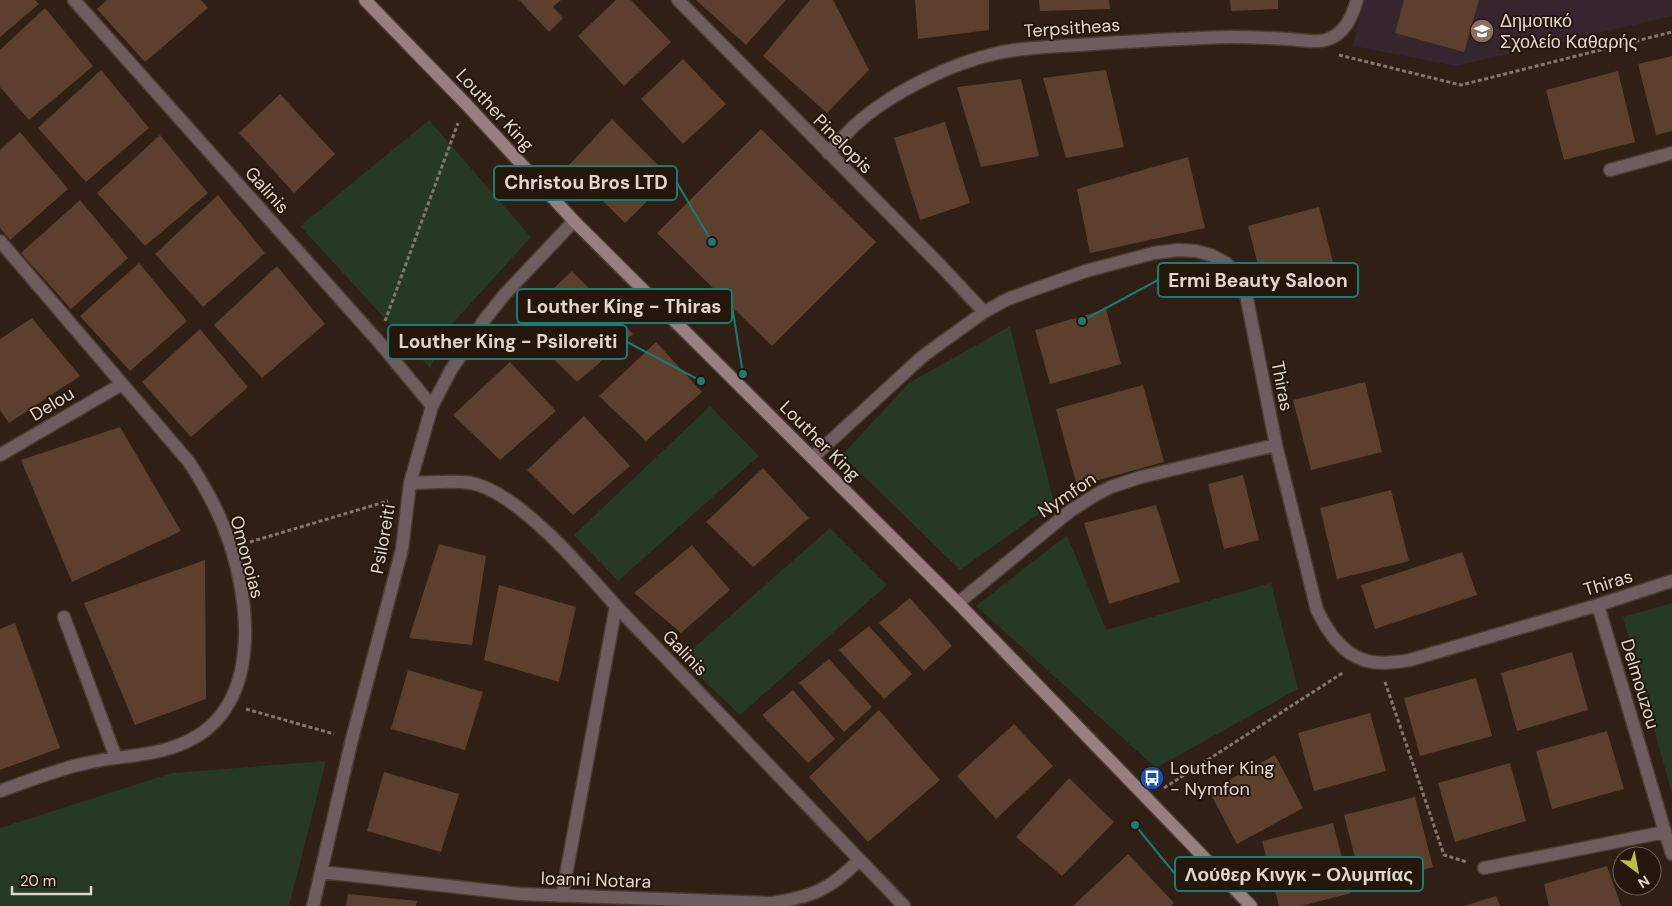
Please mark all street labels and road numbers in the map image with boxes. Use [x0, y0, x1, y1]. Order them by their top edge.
street label: Terpsitheas [1023, 13, 1121, 43]
street label: Louther King [451, 64, 539, 156]
street label: Pinelopis [808, 109, 878, 179]
street label: Galinis [240, 161, 294, 219]
street label: Thiras [1265, 359, 1299, 413]
street label: Delou [25, 381, 79, 427]
street label: Louther King [775, 396, 865, 486]
street label: Nymfon [1033, 467, 1101, 523]
street label: Psiloreiti [365, 502, 401, 576]
street label: Omonoias [224, 513, 270, 601]
street label: Thiras [1580, 564, 1636, 602]
street label: Galinis [657, 625, 713, 681]
street label: Delmouzou [1615, 636, 1665, 732]
street label: Ioanni Notara [540, 866, 652, 894]

